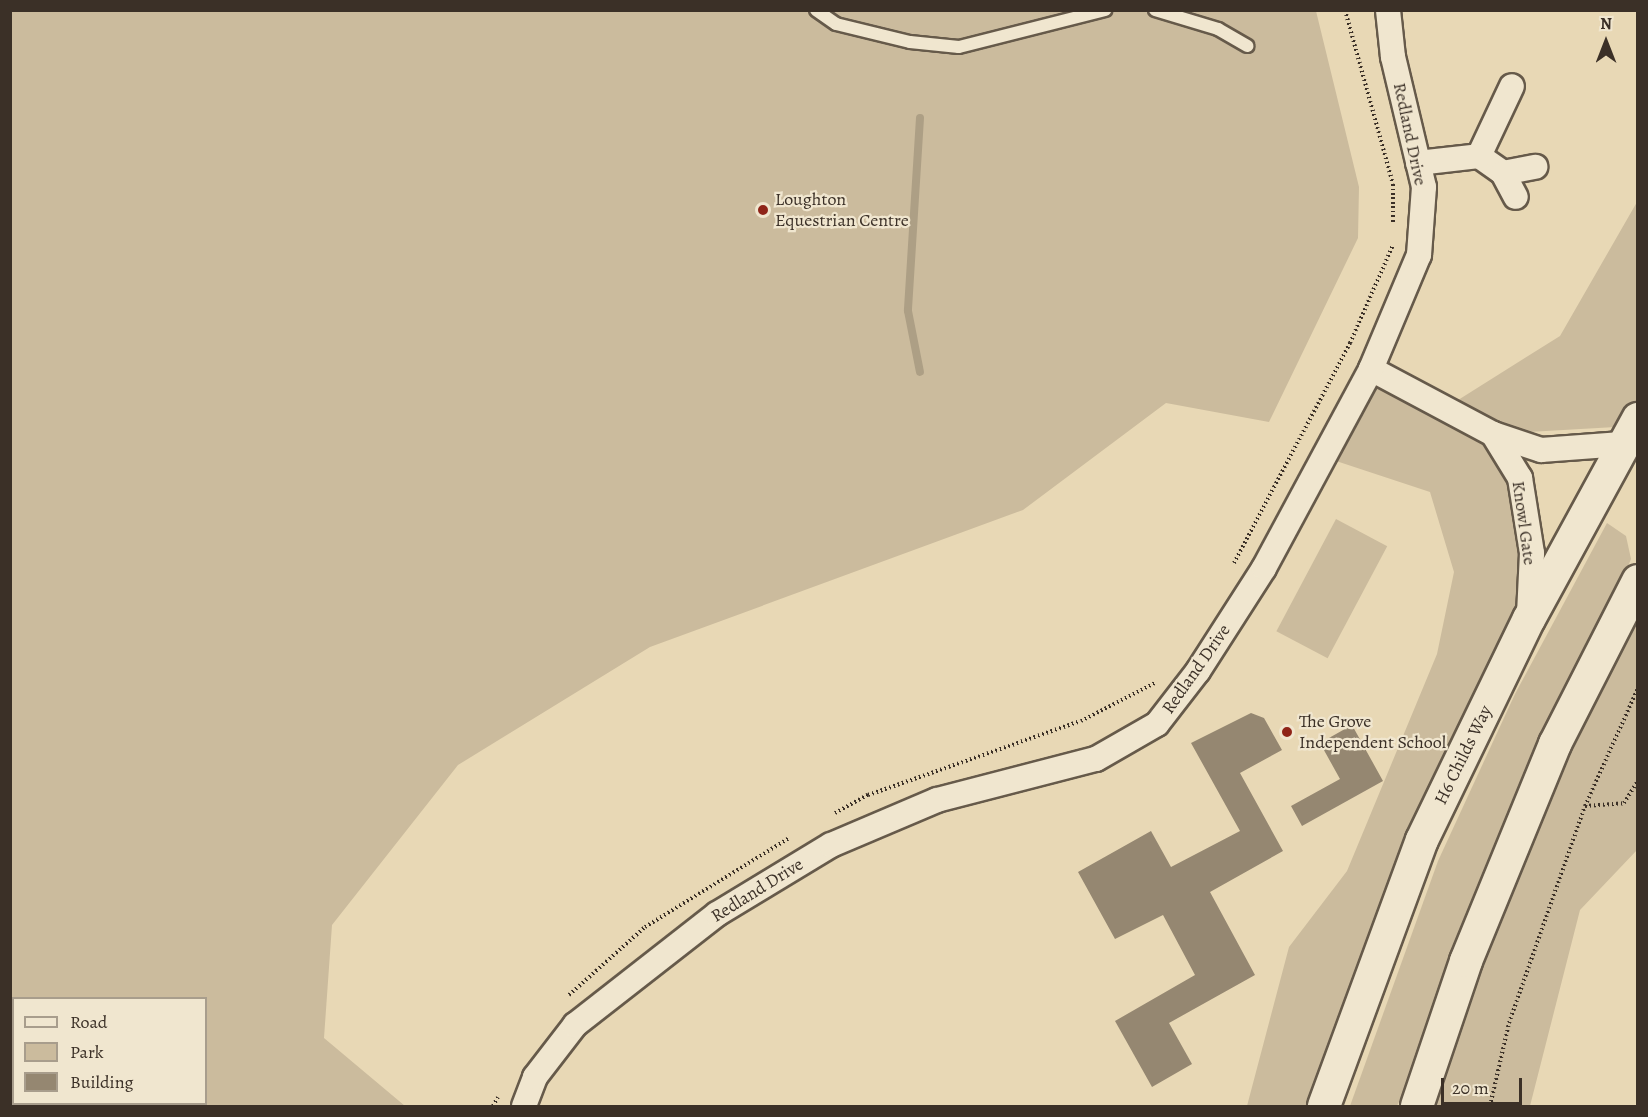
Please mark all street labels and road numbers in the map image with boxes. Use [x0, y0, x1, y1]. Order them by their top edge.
street label: Redland Drive [1389, 81, 1431, 187]
street label: Knowl Gate [1507, 480, 1541, 566]
street label: Redland Drive [1157, 620, 1235, 718]
street label: H6 Childs Way [1430, 702, 1496, 808]
street label: Redland Drive [707, 853, 807, 927]

